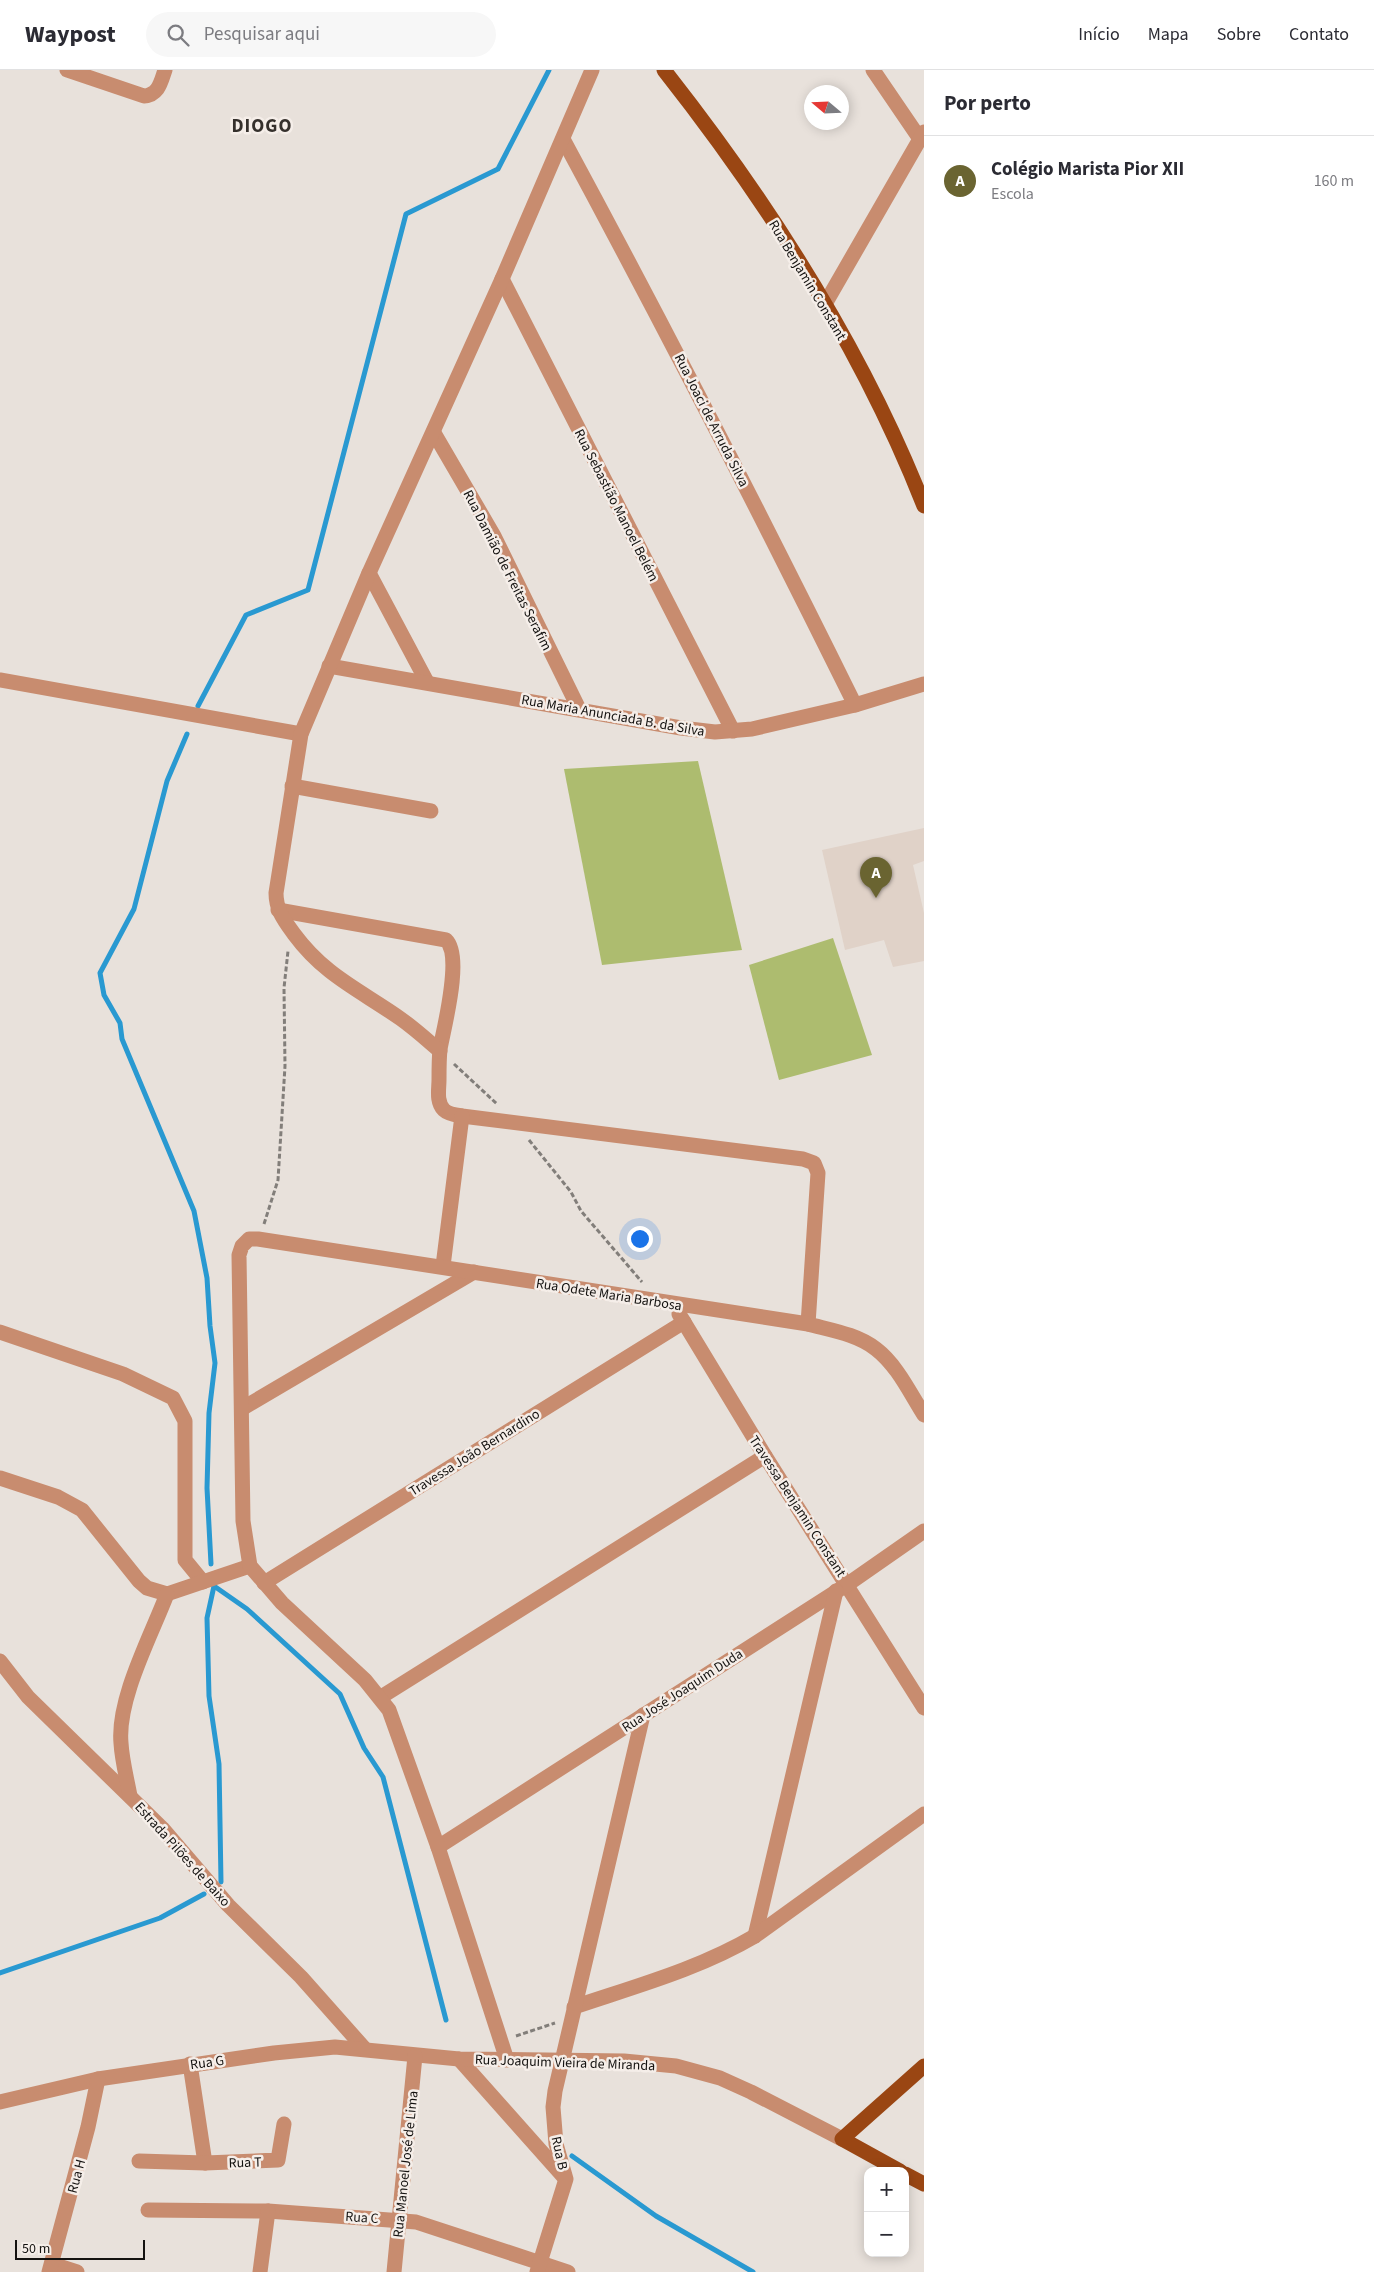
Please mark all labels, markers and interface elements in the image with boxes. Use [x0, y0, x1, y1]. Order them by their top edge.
search box [146, 12, 496, 57]
text: Waypost [25, 17, 116, 52]
icon: search [164, 21, 192, 49]
text: Pesquisar aqui [204, 21, 320, 48]
text: Início [1078, 22, 1120, 47]
text: Mapa [1148, 22, 1189, 47]
text: Sobre [1217, 22, 1261, 47]
text: Contato [1289, 22, 1349, 47]
north arrow [804, 85, 849, 130]
text: Por perto [944, 88, 1031, 118]
district label: DIOGO [232, 113, 292, 140]
text: Colégio Marista Pior XII [991, 156, 1184, 183]
text: A [955, 170, 965, 192]
text: 160 m [1314, 170, 1354, 192]
text: Escola [991, 183, 1034, 205]
street label: Rua Benjamin Constant [763, 217, 851, 345]
street label: Rua Joaci de Arruda Silva [669, 350, 753, 491]
street label: Rua Sebastião Manoel Belém [569, 426, 663, 585]
street label: Rua Damião de Freitas Serafim [458, 487, 556, 654]
street label: Rua Maria Anunciada B. da Silva [520, 690, 706, 742]
pin: A [860, 857, 892, 898]
your location [627, 1226, 653, 1252]
street label: Rua Odete Maria Barbosa [535, 1274, 683, 1316]
street label: Travessa João Bernardino [405, 1404, 544, 1501]
street label: Travessa Benjamin Constant [744, 1432, 851, 1581]
street label: Rua José Joaquim Duda [618, 1644, 747, 1738]
street label: Estrada Pilões de Baixo [130, 1798, 235, 1911]
street label: Rua Joaquim Vieira de Miranda [474, 2050, 655, 2076]
street label: Rua G [189, 2051, 225, 2075]
street label: Rua Manoel José de Lima [388, 2090, 424, 2239]
street label: Rua B [546, 2135, 572, 2172]
street label: Rua T [228, 2152, 262, 2174]
street label: Rua H [63, 2157, 91, 2196]
map controls [864, 2167, 909, 2257]
button: + [864, 2167, 909, 2212]
street label: Rua C [345, 2207, 379, 2229]
button: − [864, 2212, 909, 2257]
scale bar [15, 2237, 145, 2260]
text: 50 m [22, 2239, 50, 2259]

